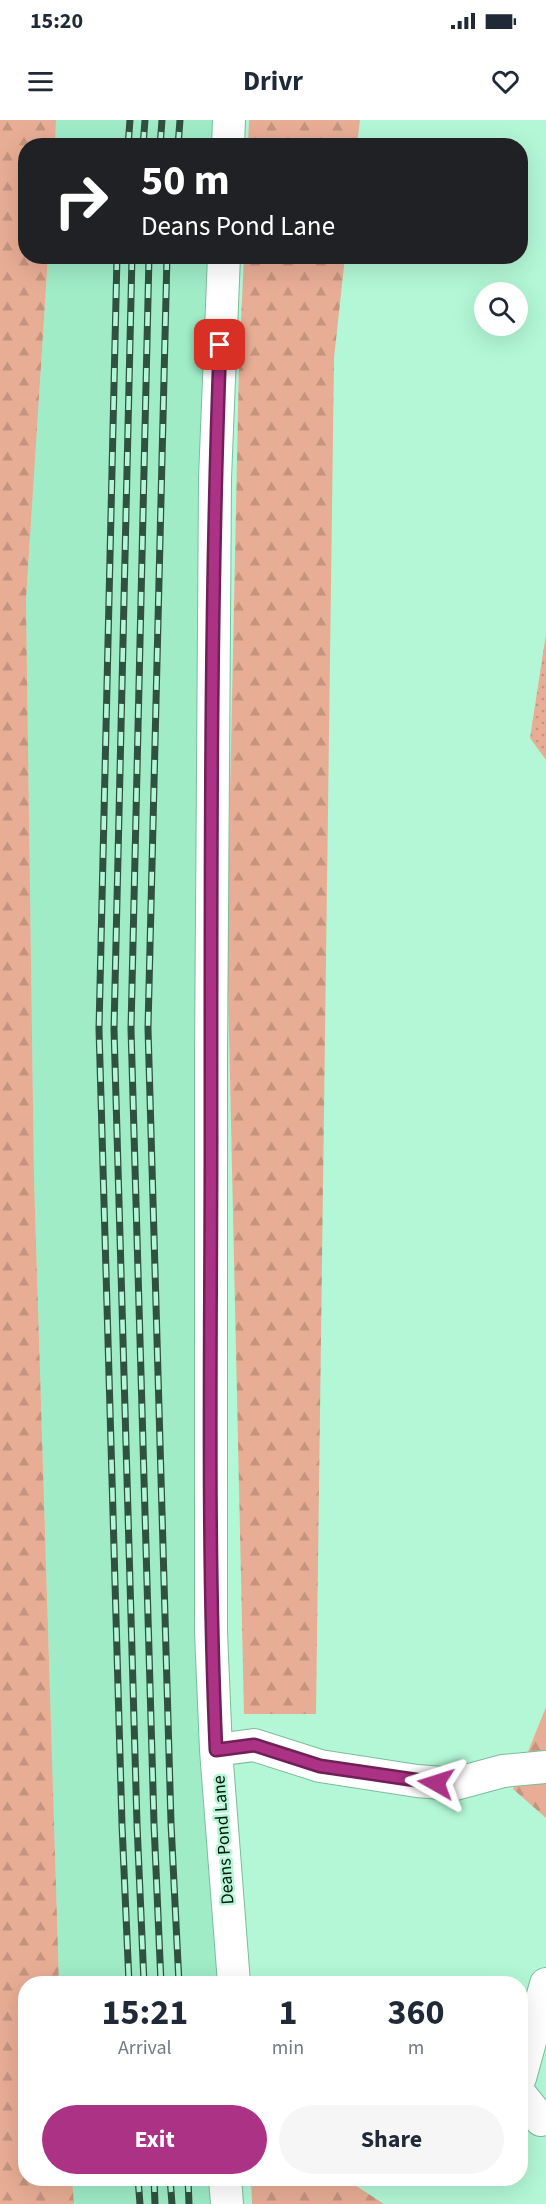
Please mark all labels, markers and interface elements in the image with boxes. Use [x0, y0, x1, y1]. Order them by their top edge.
text: 15:20 [30, 5, 83, 37]
text: Drivr [243, 62, 303, 101]
icon: menu [24, 65, 57, 98]
icon: heart [489, 65, 522, 98]
text: 50 m [141, 151, 230, 211]
icon: right [42, 162, 120, 240]
text: Deans Pond Lane [141, 207, 335, 246]
map controls [474, 282, 528, 336]
button: search [474, 282, 528, 336]
pin [194, 319, 245, 370]
icon: arrive [203, 328, 236, 361]
position arrow [404, 1751, 468, 1815]
street label: Deans Pond Lane [207, 1775, 240, 1905]
text: 15:21 [101, 1987, 188, 2038]
text: 1 [278, 1987, 297, 2038]
text: 360 [388, 1987, 445, 2038]
text: Arrival [118, 2034, 172, 2062]
text: min [272, 2034, 304, 2062]
text: m [408, 2034, 424, 2062]
button: Exit [42, 2105, 267, 2174]
button: Share [279, 2105, 504, 2174]

